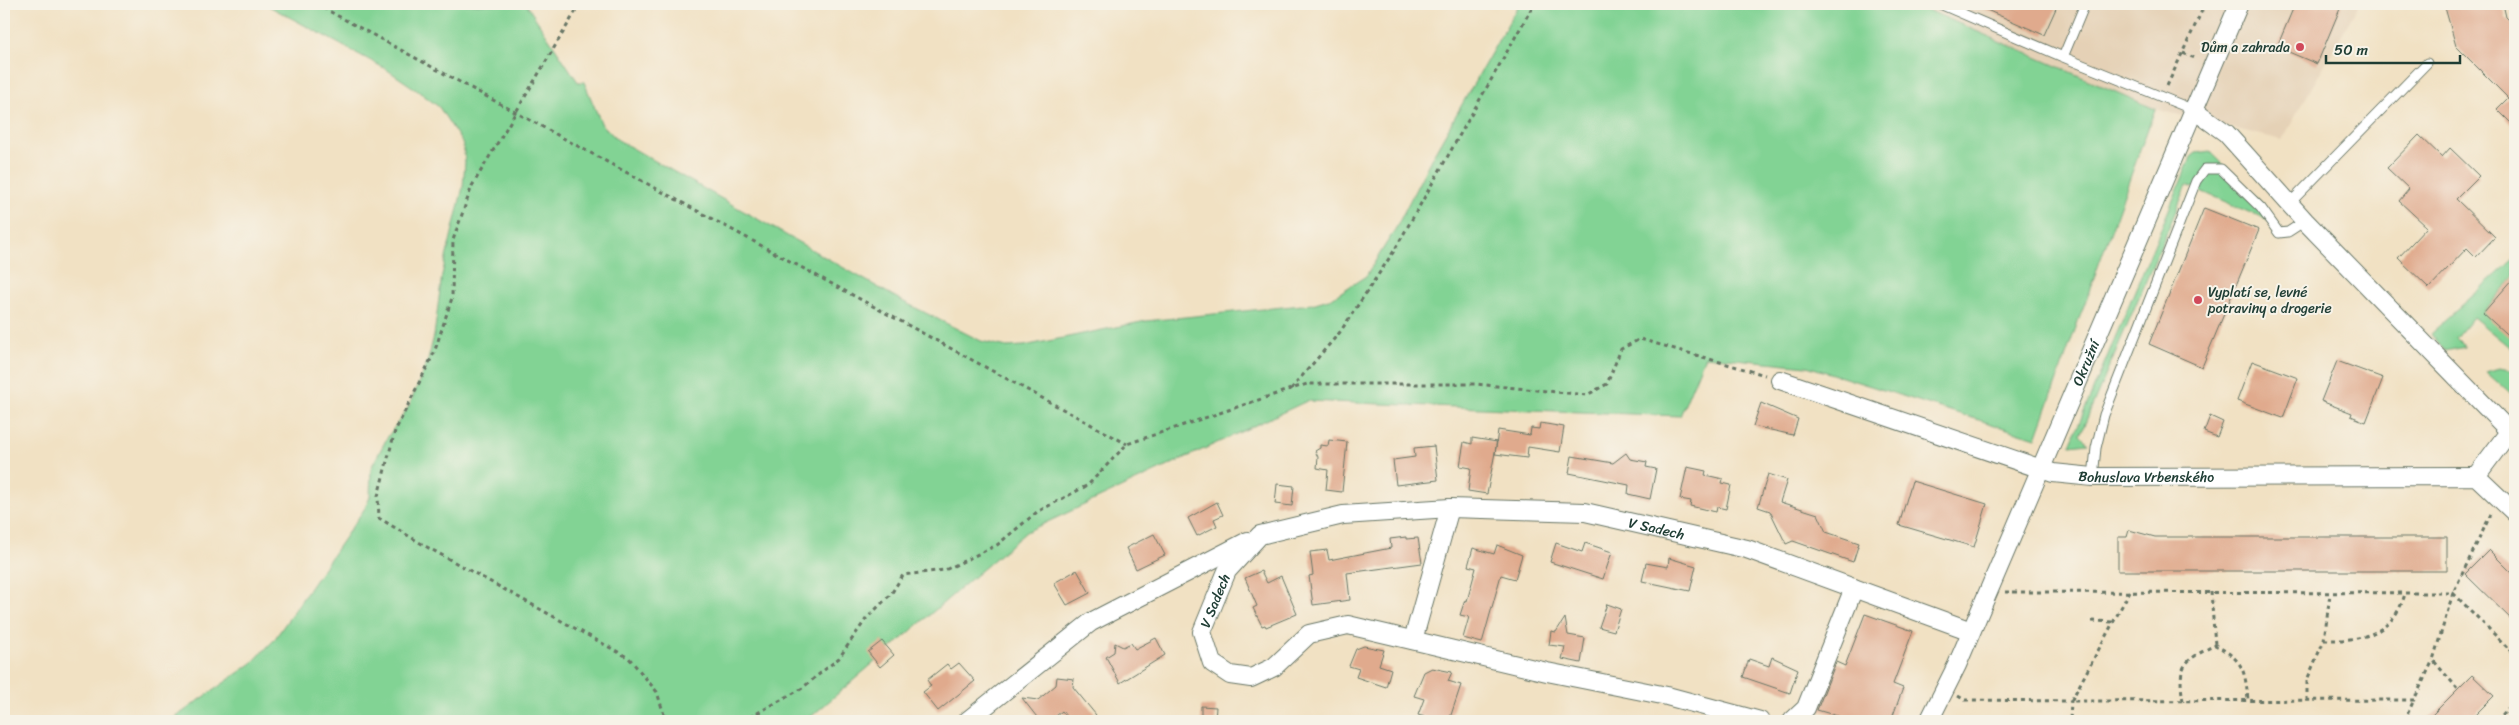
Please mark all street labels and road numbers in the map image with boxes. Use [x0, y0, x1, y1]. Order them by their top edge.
street label: Okružní [2065, 334, 2108, 390]
street label: Bohuslava Vrbenského [2077, 463, 2214, 490]
street label: V Sadech [1626, 510, 1687, 547]
street label: V Sadech [1192, 570, 1237, 632]

